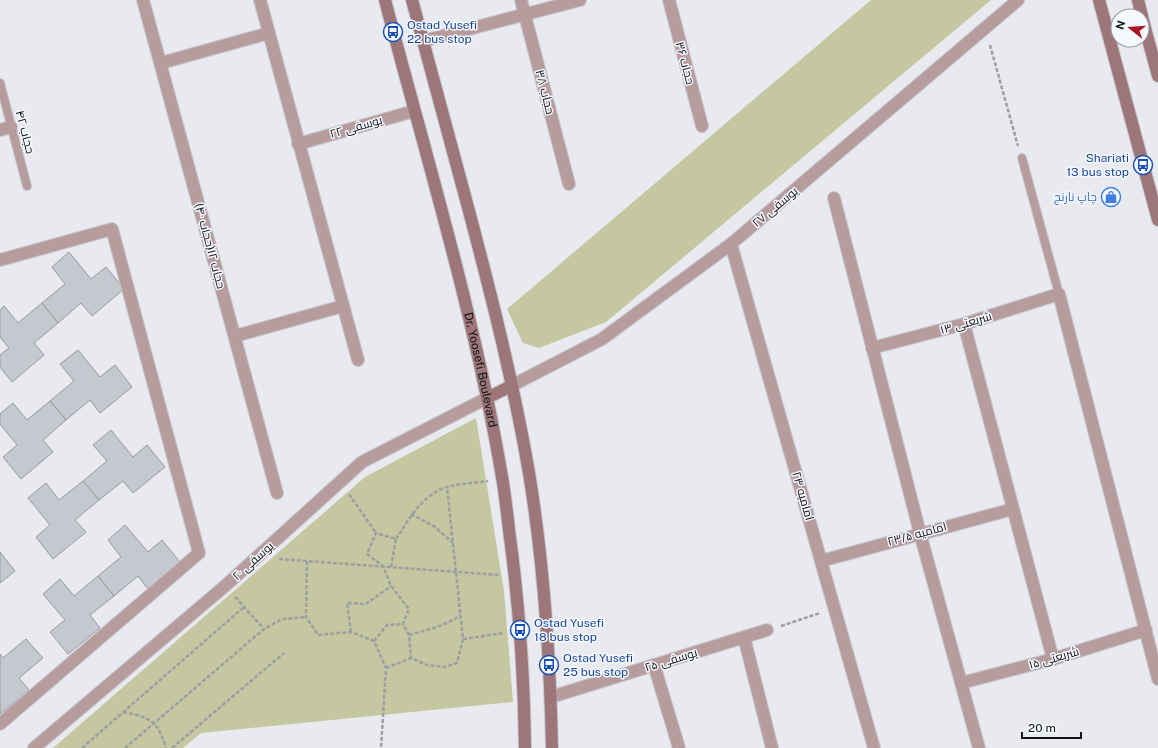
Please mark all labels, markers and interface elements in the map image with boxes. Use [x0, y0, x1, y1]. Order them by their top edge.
north arrow [1110, 8, 1150, 48]
place label: Ostad Yusefi 22 bus stop [407, 18, 477, 46]
text: N [1113, 19, 1127, 31]
bus stop icon: Ostad Yusefi 22 bus stop [382, 21, 404, 43]
street label: حجاب ۳۶ [673, 40, 697, 86]
street label: حجاب ۳۸ [533, 68, 557, 116]
street label: حجاب ۴۲ [13, 109, 37, 155]
street label: یوسفی ۲۲ [328, 113, 385, 141]
place label: Shariati 13 bus stop [1066, 151, 1129, 179]
bus stop icon: Shariati 13 bus stop [1132, 154, 1154, 176]
street label: یوسفی ۲۷ [749, 183, 801, 230]
shop icon: چاپ نارنج [1100, 186, 1122, 208]
place label: چاپ نارنج [1054, 190, 1097, 206]
street label: حجاب ۱۲(حجاب ۴۰) [192, 202, 228, 290]
street label: شریعتی ۱۳ [939, 309, 993, 337]
street label: Dr. Yoosefi Boulevard [461, 311, 500, 429]
street label: امامیه ۲۳ [789, 470, 817, 522]
street label: امامیه ۲۳/۵ [886, 519, 948, 549]
street label: یوسفی ۲۰ [230, 538, 277, 583]
place label: Ostad Yusefi 18 bus stop [534, 616, 604, 644]
bus stop icon: Ostad Yusefi 18 bus stop [509, 619, 531, 641]
street label: شریعتی ۱۵ [1027, 644, 1081, 672]
street label: یوسفی ۲۵ [643, 645, 700, 675]
place label: Ostad Yusefi 25 bus stop [563, 651, 633, 679]
bus stop icon: Ostad Yusefi 25 bus stop [538, 654, 560, 676]
scale bar [1022, 714, 1081, 740]
text: 20 m [1028, 721, 1056, 735]

